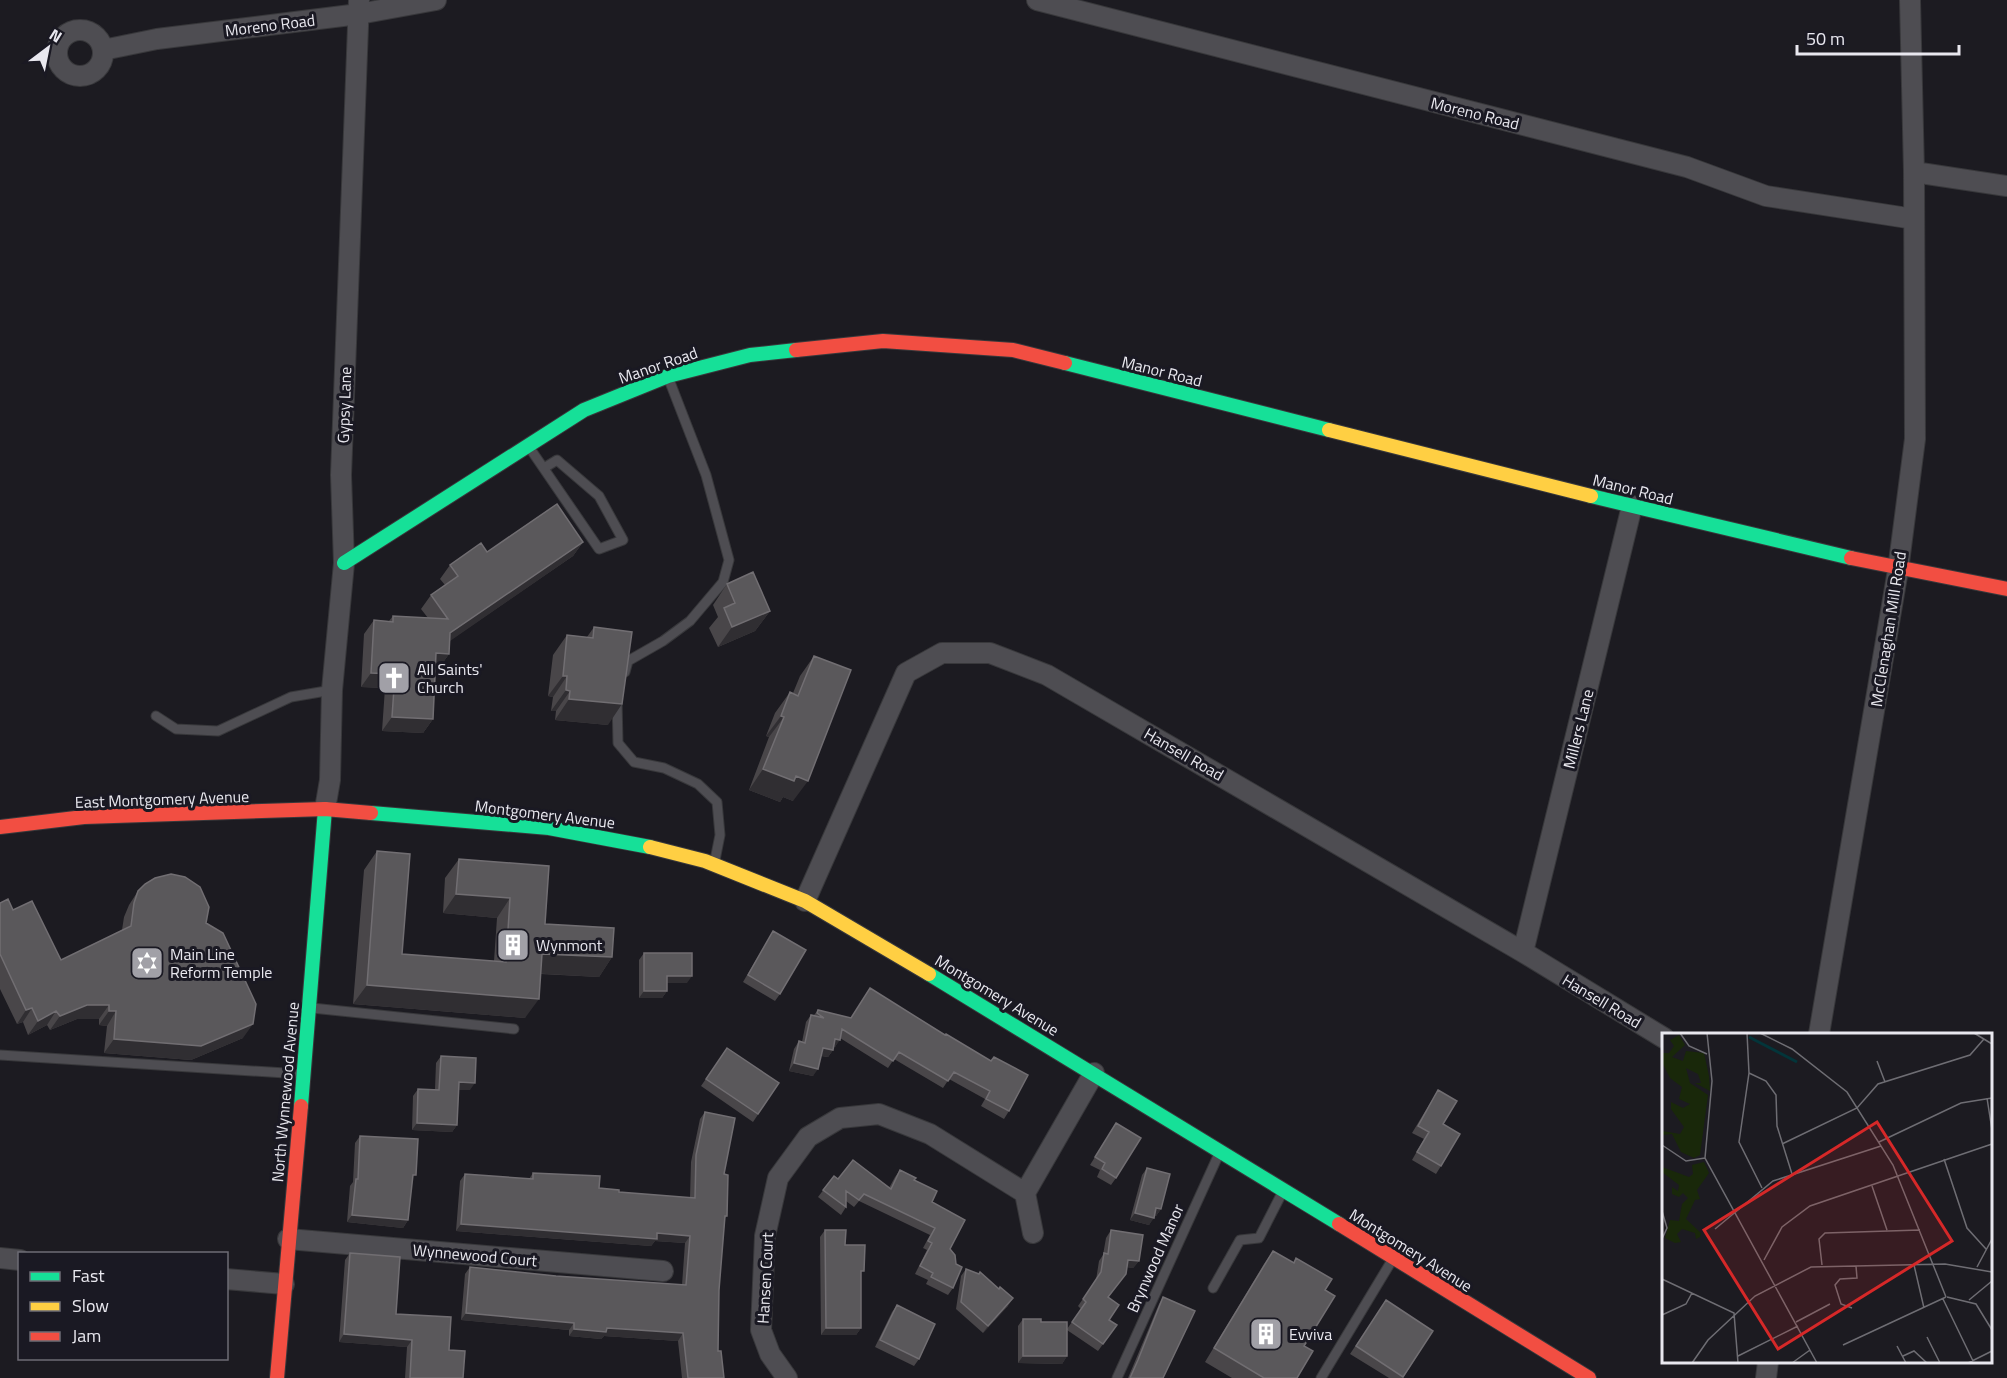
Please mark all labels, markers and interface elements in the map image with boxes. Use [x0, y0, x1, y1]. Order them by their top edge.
street label: Moreno Road [224, 8, 316, 42]
north arrow [18, 18, 78, 78]
scale bar [1797, 18, 1959, 56]
text: N [45, 22, 67, 48]
text: 50 m [1806, 25, 1845, 52]
street label: Moreno Road [1428, 90, 1522, 136]
street label: Manor Road [615, 340, 701, 390]
street label: Manor Road [1119, 349, 1205, 393]
street label: Gypsy Lane [331, 366, 357, 444]
street label: Manor Road [1590, 467, 1676, 511]
street label: McClenaghan Mill Road [1864, 550, 1912, 708]
place label: All Saints' Church [417, 657, 483, 699]
church icon: All Saints' Church [376, 660, 412, 696]
street label: Millers Lane [1557, 687, 1599, 771]
street label: Hansell Road [1140, 721, 1228, 787]
street label: East Montgomery Avenue [74, 784, 250, 814]
street label: Montgomery Avenue [474, 794, 616, 834]
building icon: Wynmont [495, 927, 531, 963]
place label: Wynmont [536, 933, 603, 957]
place label: Main Line Reform Temple [170, 942, 272, 984]
synagogue icon: Main Line Reform Temple [129, 945, 165, 981]
street label: Montgomery Avenue [930, 948, 1064, 1042]
street label: Hansell Road [1558, 968, 1646, 1034]
street label: North Wynnewood Avenue [265, 1001, 305, 1183]
inset map [1662, 1033, 1992, 1363]
street label: Brynwood Manor [1120, 1199, 1190, 1316]
street label: Montgomery Avenue [1345, 1202, 1477, 1298]
street label: Hansen Court [751, 1231, 779, 1324]
street label: Wynnewood Court [412, 1238, 539, 1272]
legend [18, 1252, 228, 1360]
text: Fast [72, 1262, 105, 1289]
text: Slow [72, 1292, 109, 1319]
building icon: Evviva [1248, 1316, 1284, 1352]
text: Jam [72, 1322, 101, 1349]
place label: Evviva [1289, 1322, 1332, 1346]

